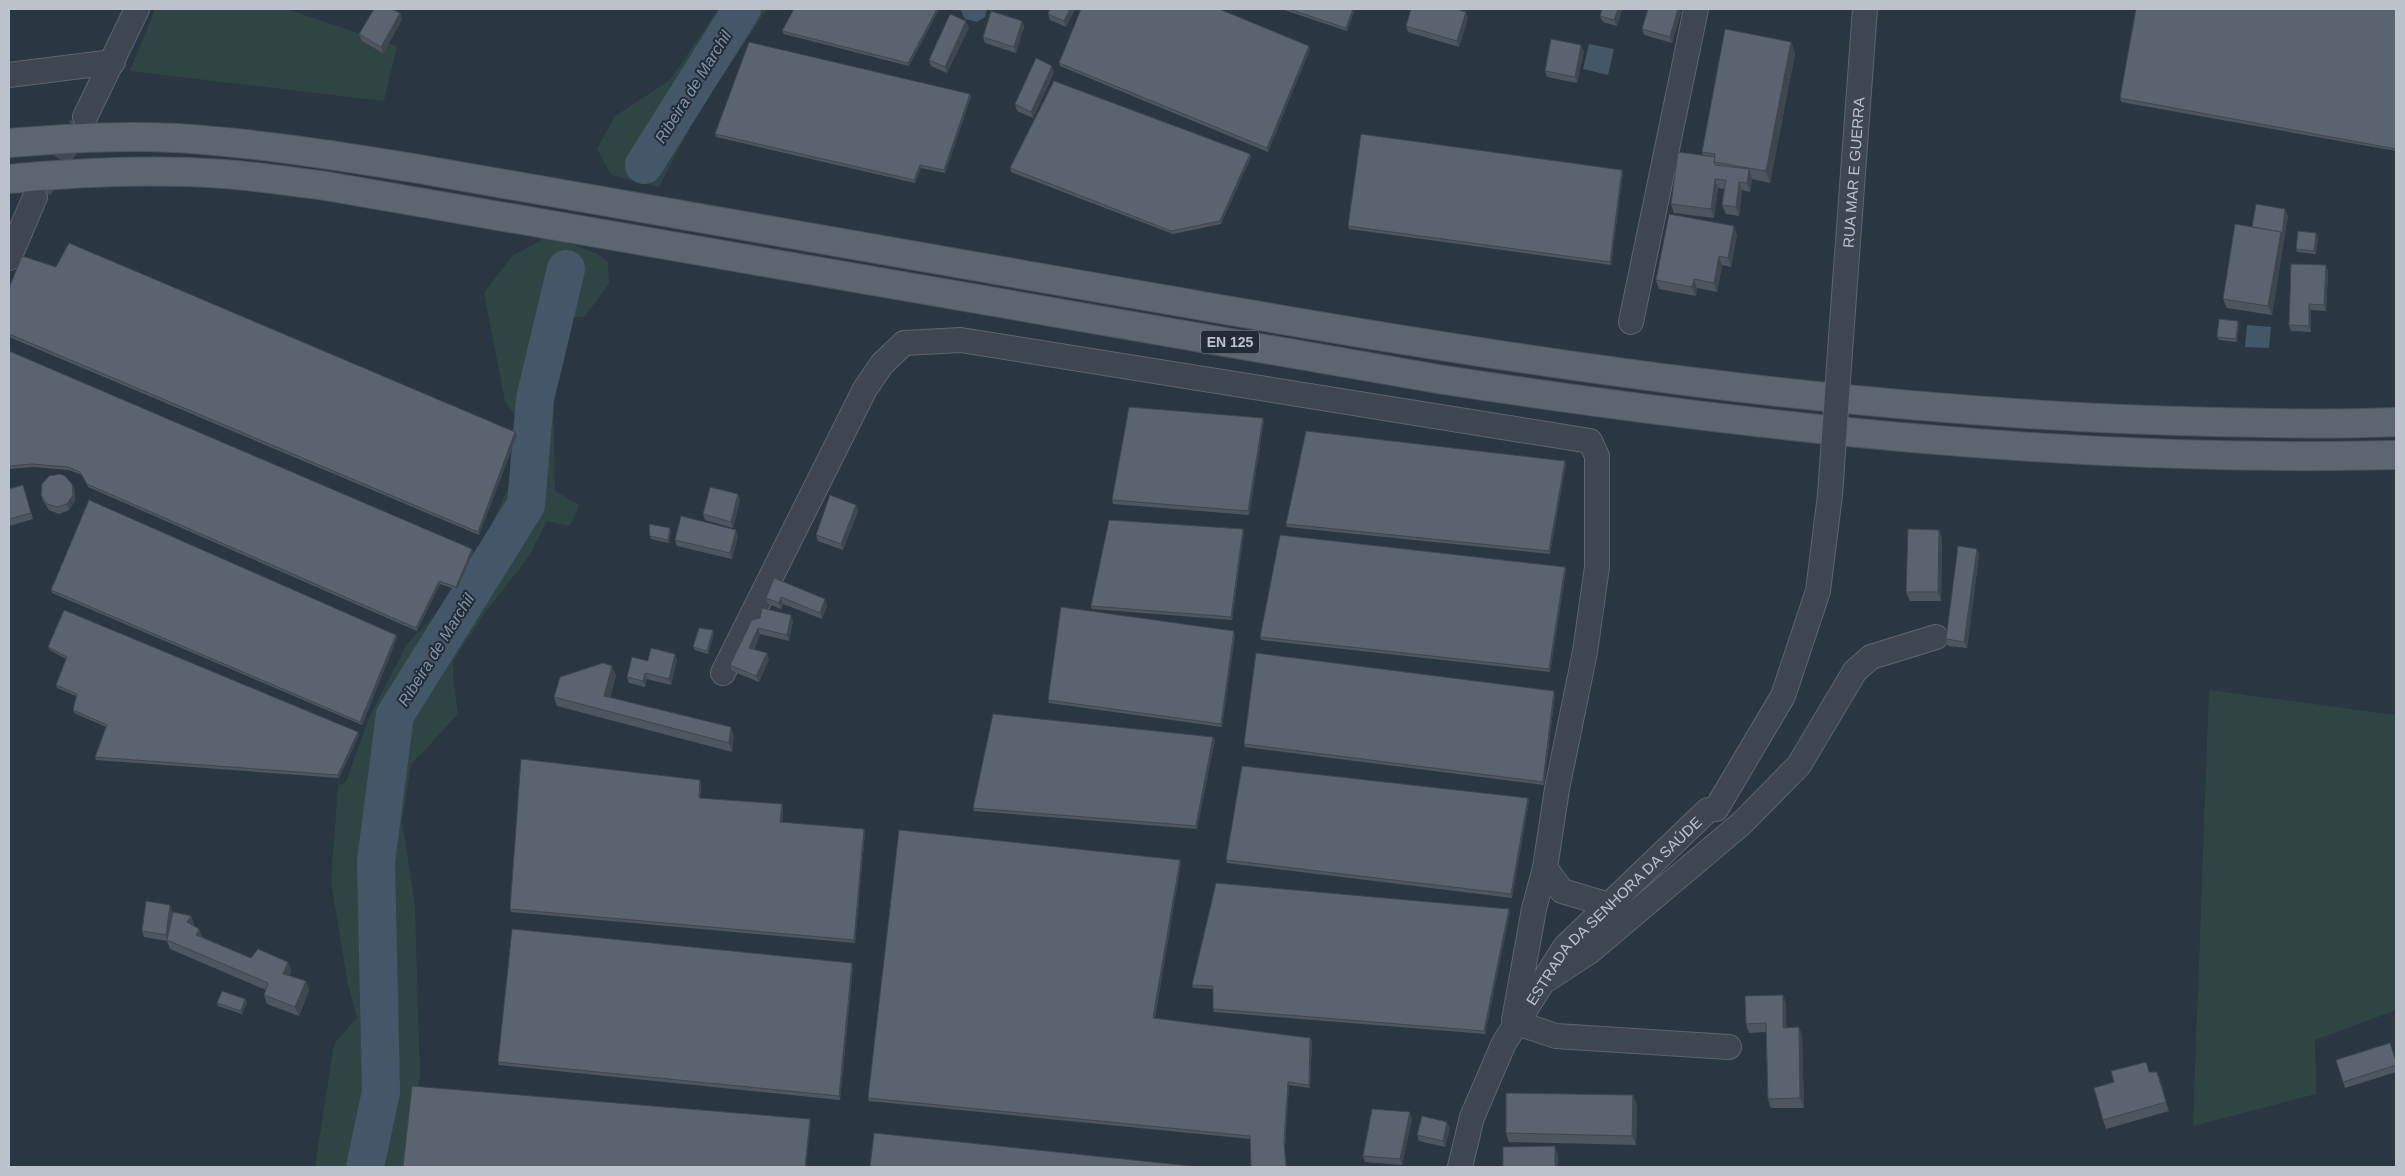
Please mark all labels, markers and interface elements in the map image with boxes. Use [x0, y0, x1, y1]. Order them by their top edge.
water label: Ribeira de Marchil [652, 27, 735, 146]
street label: RUA MAR E GUERRA [1839, 97, 1867, 248]
road number: EN 125 [1201, 331, 1259, 354]
water label: Ribeira de Marchil [395, 590, 478, 709]
street label: ESTRADA DA SENHORA DA SAÚDE [1522, 813, 1705, 1008]

